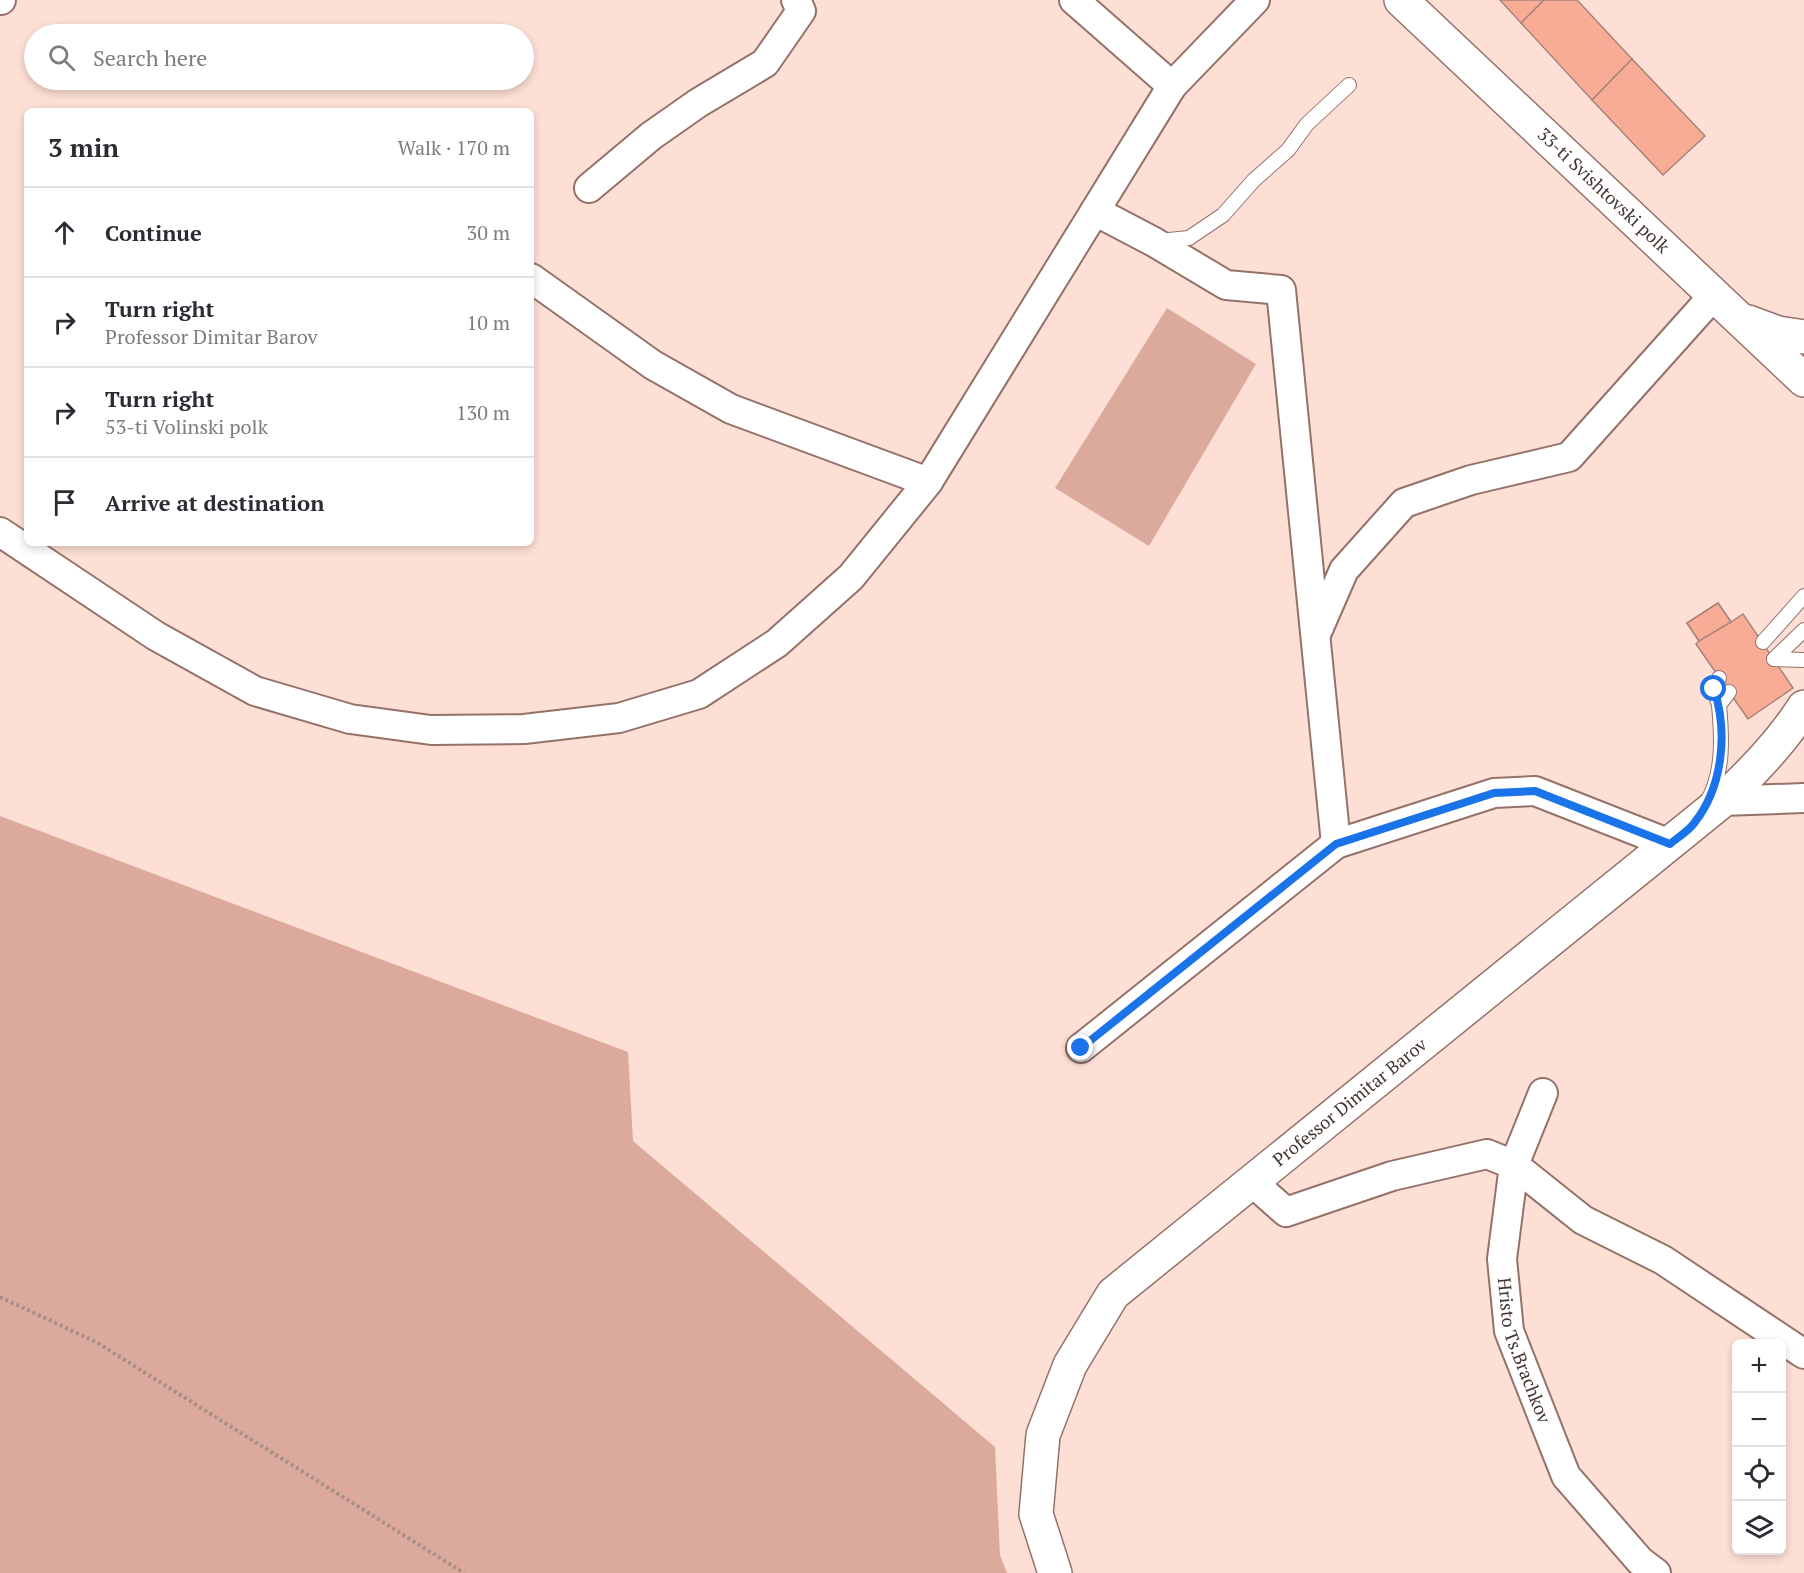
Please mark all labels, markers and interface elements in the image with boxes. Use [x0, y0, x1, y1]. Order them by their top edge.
search box [24, 24, 534, 90]
icon: search [45, 41, 78, 74]
text: Search here [93, 43, 207, 72]
street label: 33-ti Svishtovski polk [1533, 122, 1676, 259]
text: 3 min [48, 130, 119, 164]
text: Walk · 170 m [398, 134, 510, 161]
icon: ahead [48, 216, 81, 249]
text: Continue [105, 218, 202, 247]
text: 30 m [467, 219, 510, 246]
text: Turn right [105, 294, 214, 323]
icon: right [48, 306, 81, 339]
text: 10 m [467, 309, 510, 336]
text: Professor Dimitar Barov [105, 323, 318, 350]
text: Turn right [105, 384, 214, 413]
icon: right [48, 396, 81, 429]
text: 130 m [456, 399, 510, 426]
text: 53-ti Volinski polk [105, 413, 268, 440]
icon: arrive [48, 486, 81, 519]
text: Arrive at destination [105, 488, 324, 517]
route start [1700, 675, 1726, 701]
street label: Professor Dimitar Barov [1267, 1031, 1432, 1171]
route end [1067, 1034, 1093, 1060]
street label: Hristo Ts.Brachkov [1493, 1276, 1557, 1427]
map controls [1732, 1339, 1786, 1555]
button: + [1732, 1339, 1786, 1393]
button: − [1732, 1393, 1786, 1447]
button: locate [1732, 1447, 1786, 1501]
button: layers [1732, 1501, 1786, 1555]

